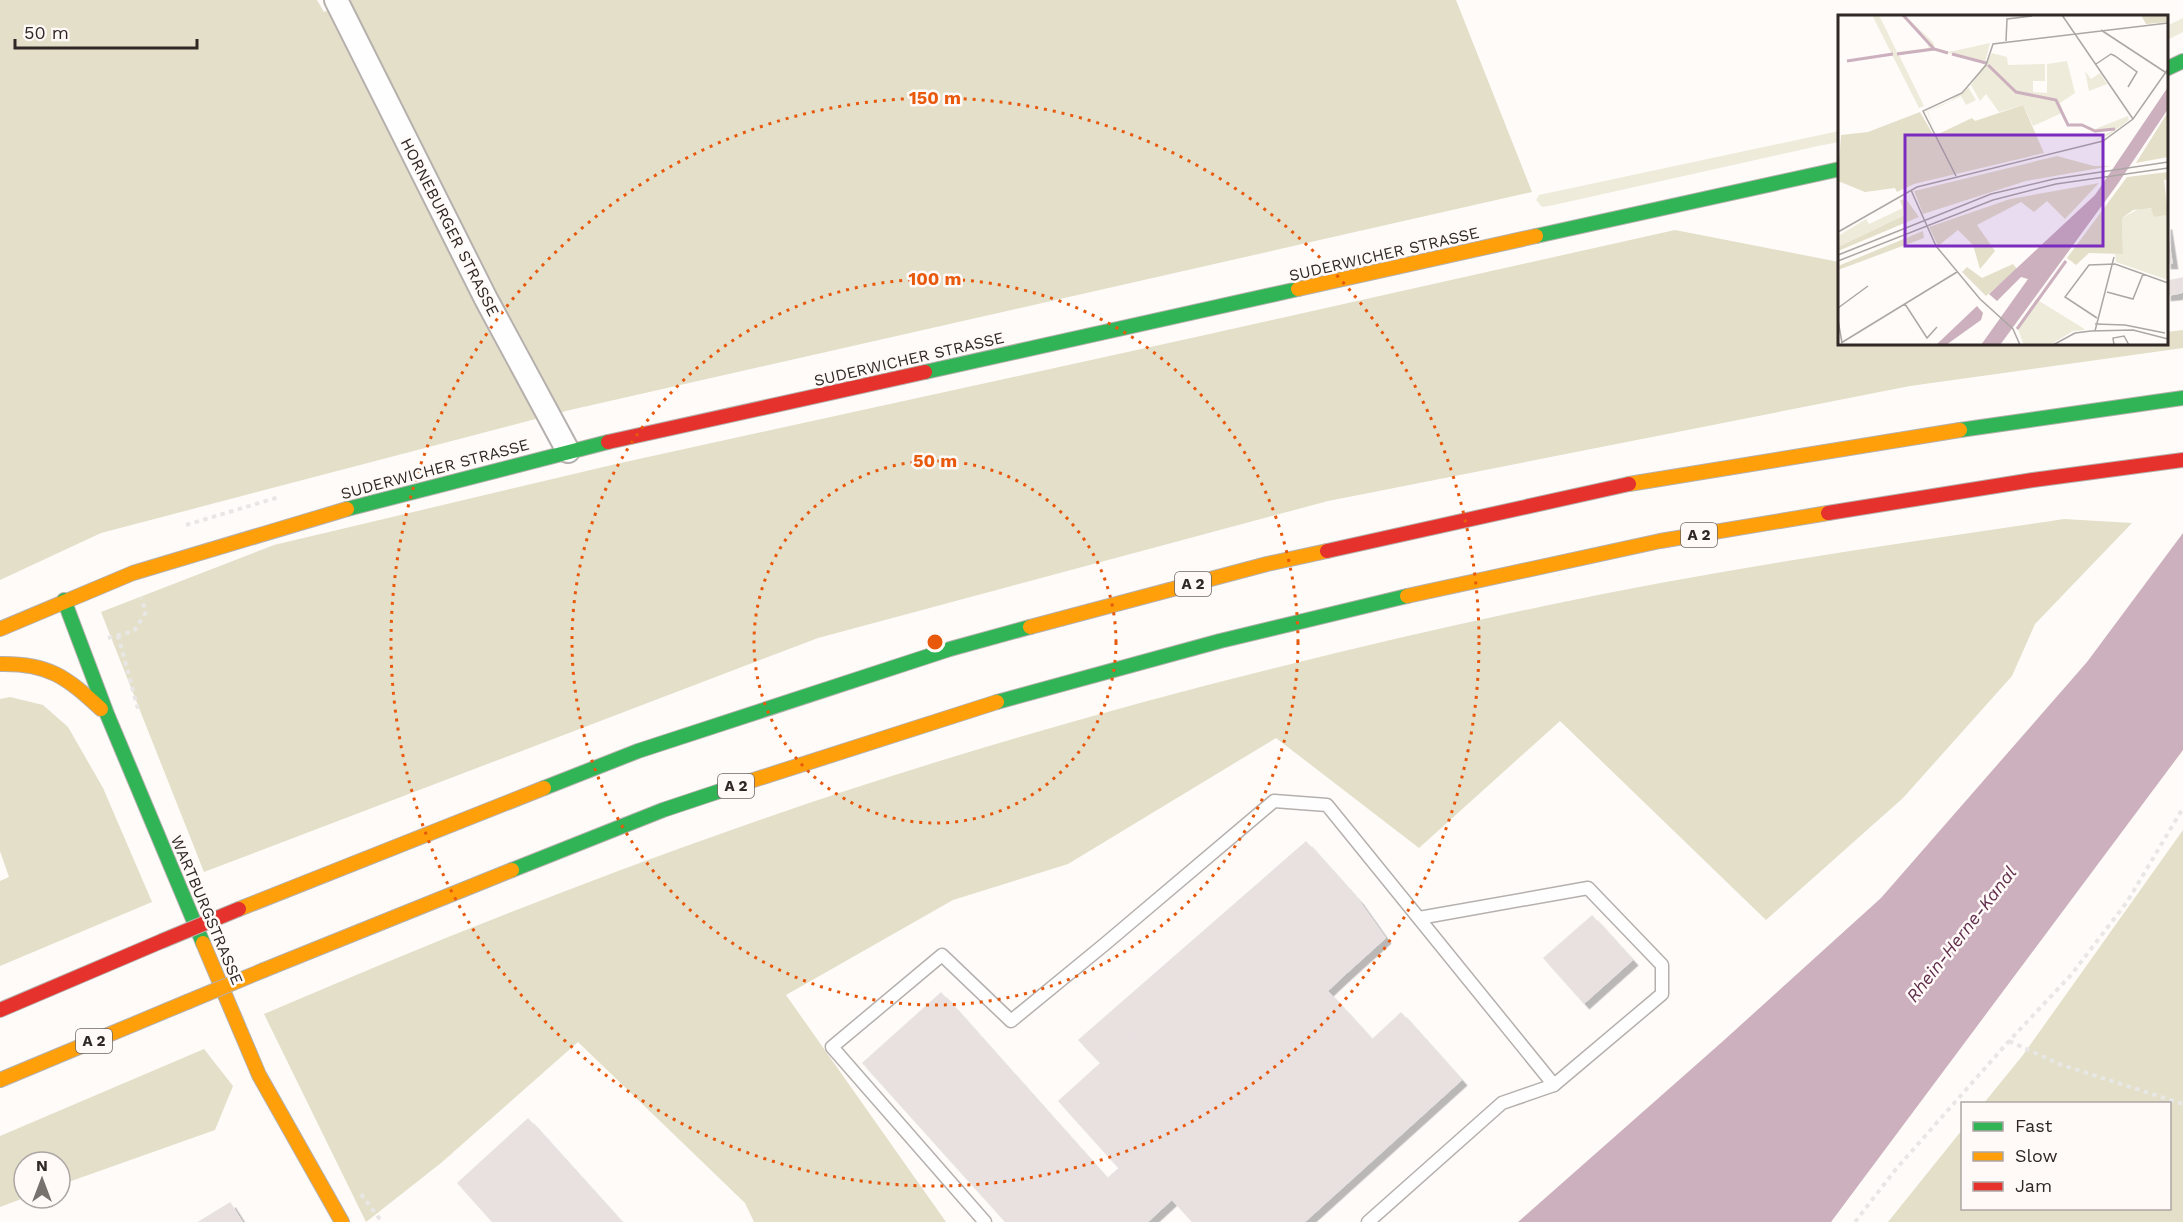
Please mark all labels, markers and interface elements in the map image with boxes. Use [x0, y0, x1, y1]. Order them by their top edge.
scale bar [15, 12, 196, 50]
inset map [1838, 15, 2168, 345]
text: 50 m [24, 22, 69, 43]
text: 150 m [909, 87, 961, 108]
street label: HORNEBURGER STRASSE [397, 135, 503, 319]
street label: SUDERWICHER STRASSE [1287, 223, 1481, 285]
text: 100 m [908, 268, 962, 289]
street label: SUDERWICHER STRASSE [812, 328, 1006, 390]
street label: SUDERWICHER STRASSE [339, 435, 531, 503]
text: 50 m [913, 450, 957, 471]
road number: A 2 [1681, 523, 1717, 547]
road number: A 2 [1175, 572, 1211, 596]
centre of rings [925, 632, 945, 652]
road number: A 2 [718, 774, 754, 798]
street label: WARTBURGSTRASSE [167, 832, 247, 988]
water label: Rhein-Herne-Kanal [1902, 862, 2020, 1006]
road number: A 2 [76, 1029, 112, 1053]
legend [1961, 1102, 2171, 1210]
text: Fast [2015, 1115, 2053, 1136]
text: Slow [2015, 1145, 2058, 1166]
north arrow [12, 1150, 72, 1210]
text: N [36, 1156, 48, 1175]
text: Jam [2015, 1175, 2052, 1196]

